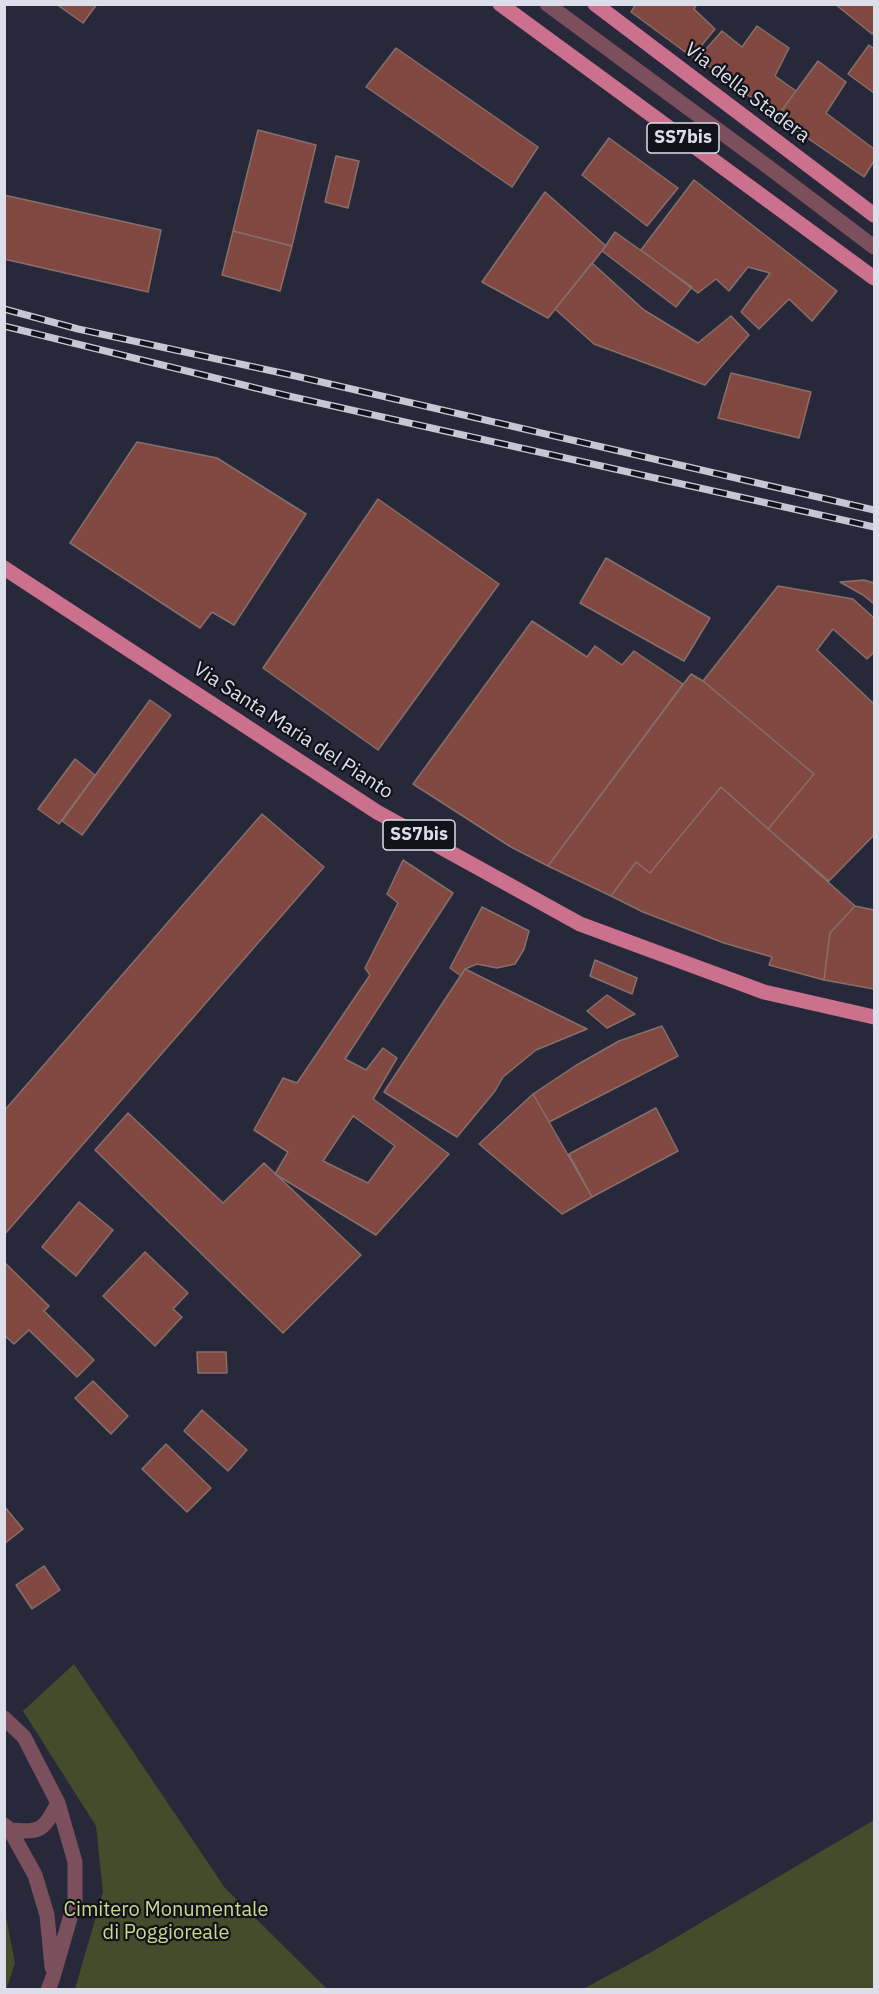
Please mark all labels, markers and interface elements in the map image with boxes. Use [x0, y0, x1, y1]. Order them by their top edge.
street label: Via della Stadera [679, 38, 815, 148]
road number: SS7bis [647, 123, 719, 153]
street label: Via Santa Maria del Pianto [189, 657, 397, 805]
road number: SS7bis [383, 820, 455, 850]
park label: Cimitero Monumentale di Poggioreale [63, 1898, 269, 1945]

